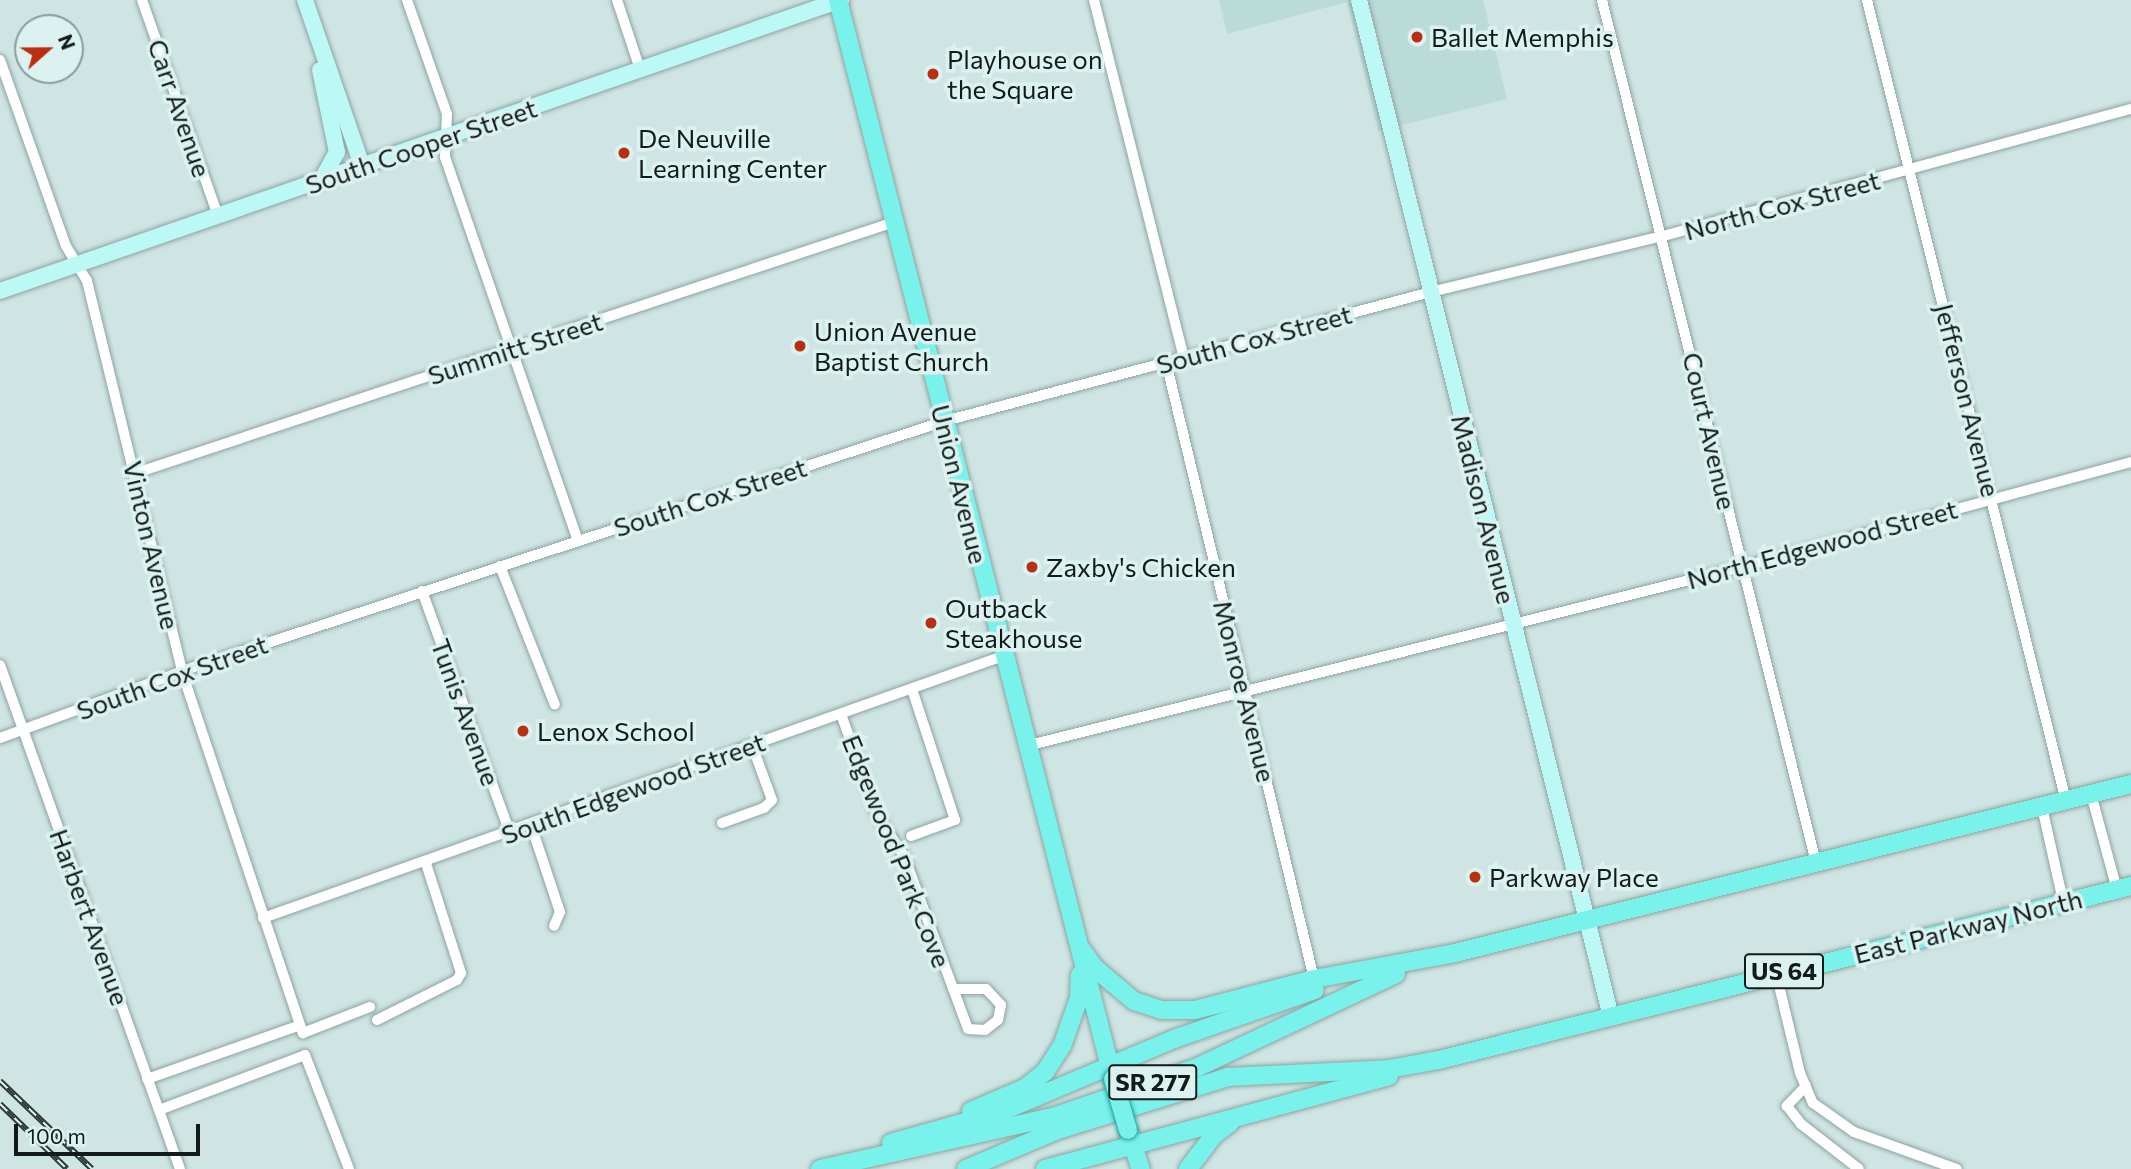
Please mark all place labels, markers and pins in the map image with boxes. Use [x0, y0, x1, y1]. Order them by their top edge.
place label: Ballet Memphis [1431, 21, 1614, 53]
marker: Ballet Memphis [1409, 29, 1425, 45]
place label: Playhouse on the Square [947, 43, 1103, 104]
marker: Playhouse on the Square [925, 66, 941, 82]
place label: De Neuville Learning Center [638, 122, 827, 184]
marker: De Neuville Learning Center [616, 145, 632, 161]
place label: Union Avenue Baptist Church [814, 315, 989, 376]
marker: Union Avenue Baptist Church [792, 338, 808, 354]
place label: Zaxby's Chicken [1046, 551, 1236, 583]
marker: Zaxby's Chicken [1024, 559, 1040, 575]
place label: Outback Steakhouse [945, 592, 1082, 654]
marker: Outback Steakhouse [923, 615, 939, 631]
place label: Lenox School [537, 715, 695, 747]
marker: Lenox School [515, 723, 531, 739]
place label: Parkway Place [1489, 861, 1659, 893]
marker: Parkway Place [1467, 869, 1483, 885]

